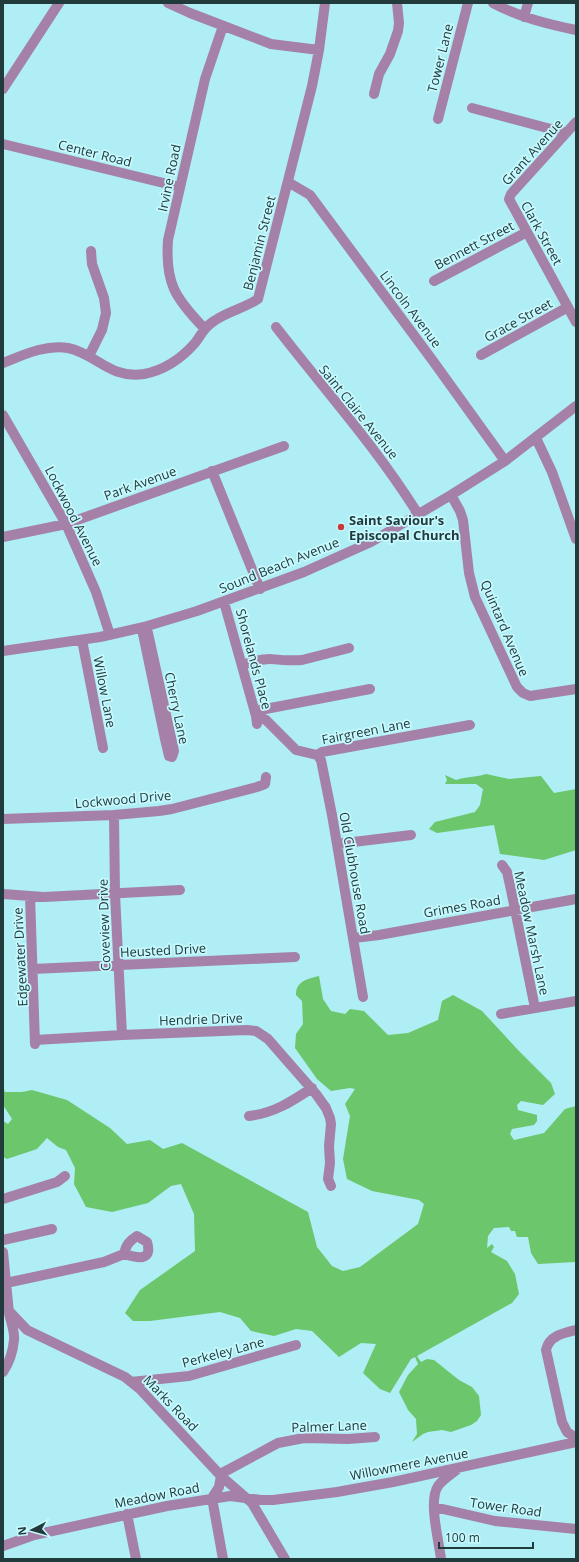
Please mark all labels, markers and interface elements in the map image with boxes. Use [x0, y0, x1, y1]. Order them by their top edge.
street label: Tower Lane [423, 22, 457, 94]
street label: Grant Avenue [497, 115, 567, 189]
street label: Center Road [56, 135, 134, 171]
street label: Irvine Road [153, 143, 185, 213]
street label: Benjamin Street [239, 193, 280, 292]
street label: Clark Street [517, 198, 567, 269]
street label: Bennett Street [431, 216, 517, 274]
street label: Lincoln Avenue [376, 267, 446, 351]
street label: Grace Street [481, 294, 556, 346]
street label: Saint Claire Avenue [315, 361, 403, 463]
street label: Park Avenue [101, 462, 179, 504]
street label: Lockwood Avenue [41, 463, 107, 569]
place label: Saint Saviour's Episcopal Church [349, 511, 460, 544]
marker: Saint Saviour's Episcopal Church [336, 522, 346, 532]
street label: Sound Beach Avenue [216, 533, 342, 597]
street label: Quintard Avenue [477, 577, 533, 679]
street label: Shorelands Place [232, 607, 276, 711]
street label: Willow Lane [89, 655, 121, 729]
street label: Cherry Lane [161, 670, 193, 746]
street label: Fairgreen Lane [320, 714, 412, 748]
street label: Lockwood Drive [74, 786, 172, 812]
street label: Old Clubhouse Road [335, 810, 375, 936]
street label: Meadow Marsh Lane [510, 869, 554, 997]
street label: Coveview Drive [93, 879, 115, 971]
street label: Grimes Road [422, 890, 502, 922]
street label: Edgewater Drive [8, 907, 32, 1007]
street label: Heusted Drive [120, 939, 206, 961]
street label: Hendrie Drive [159, 1009, 243, 1029]
street label: Perkeley Lane [180, 1332, 266, 1372]
street label: Marks Road [140, 1371, 202, 1435]
street label: Palmer Lane [291, 1416, 367, 1436]
street label: Willowmere Avenue [348, 1444, 470, 1484]
street label: Meadow Road [113, 1478, 201, 1512]
street label: Tower Road [469, 1493, 543, 1521]
north arrow [12, 1510, 52, 1550]
scale bar [439, 1524, 533, 1550]
text: N [14, 1526, 29, 1536]
text: 100 m [445, 1529, 480, 1546]

